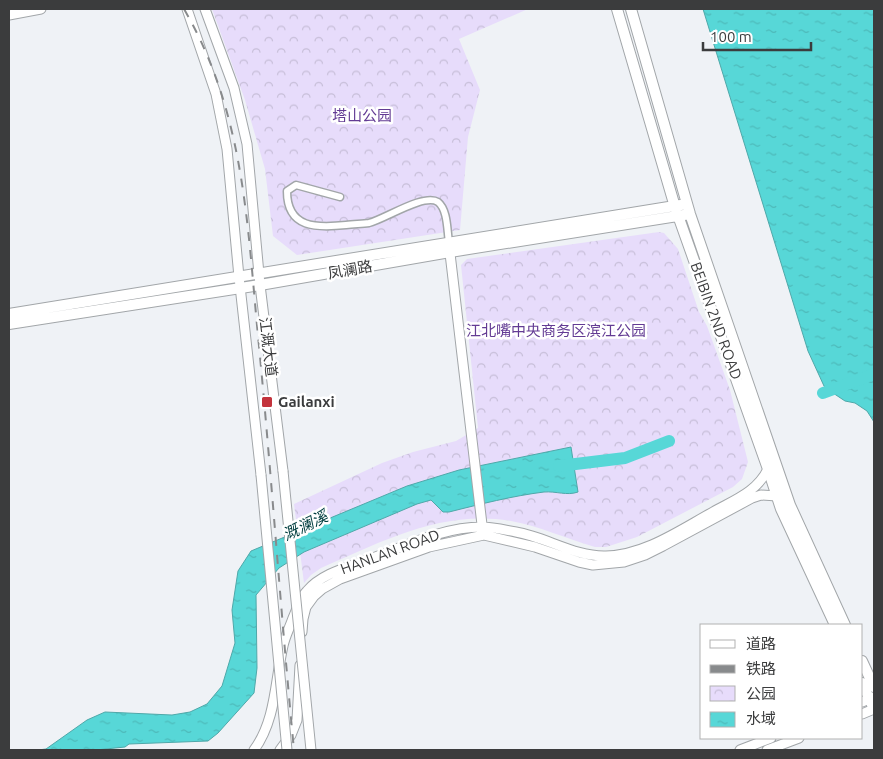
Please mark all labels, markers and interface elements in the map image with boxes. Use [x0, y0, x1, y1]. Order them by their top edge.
scale bar [703, 20, 810, 52]
text: 100 m [710, 28, 752, 45]
park label: 塔山公园 [332, 107, 392, 124]
street label: 凤澜路 [326, 257, 374, 282]
street label: BEIBIN 2ND ROAD [687, 260, 746, 382]
street label: 江溉大道 [256, 316, 281, 378]
park label: 江北嘴中央商务区滨江公园 [466, 322, 646, 339]
place label: Gailanxi [278, 393, 335, 410]
marker: Gailanxi [260, 395, 274, 409]
water label: 溉澜溪 [279, 506, 332, 544]
street label: HANLAN ROAD [338, 526, 442, 577]
legend [700, 624, 863, 739]
text: 道路 [746, 635, 776, 652]
text: 铁路 [746, 660, 776, 677]
text: 公园 [746, 685, 776, 702]
text: 水域 [746, 710, 776, 727]

